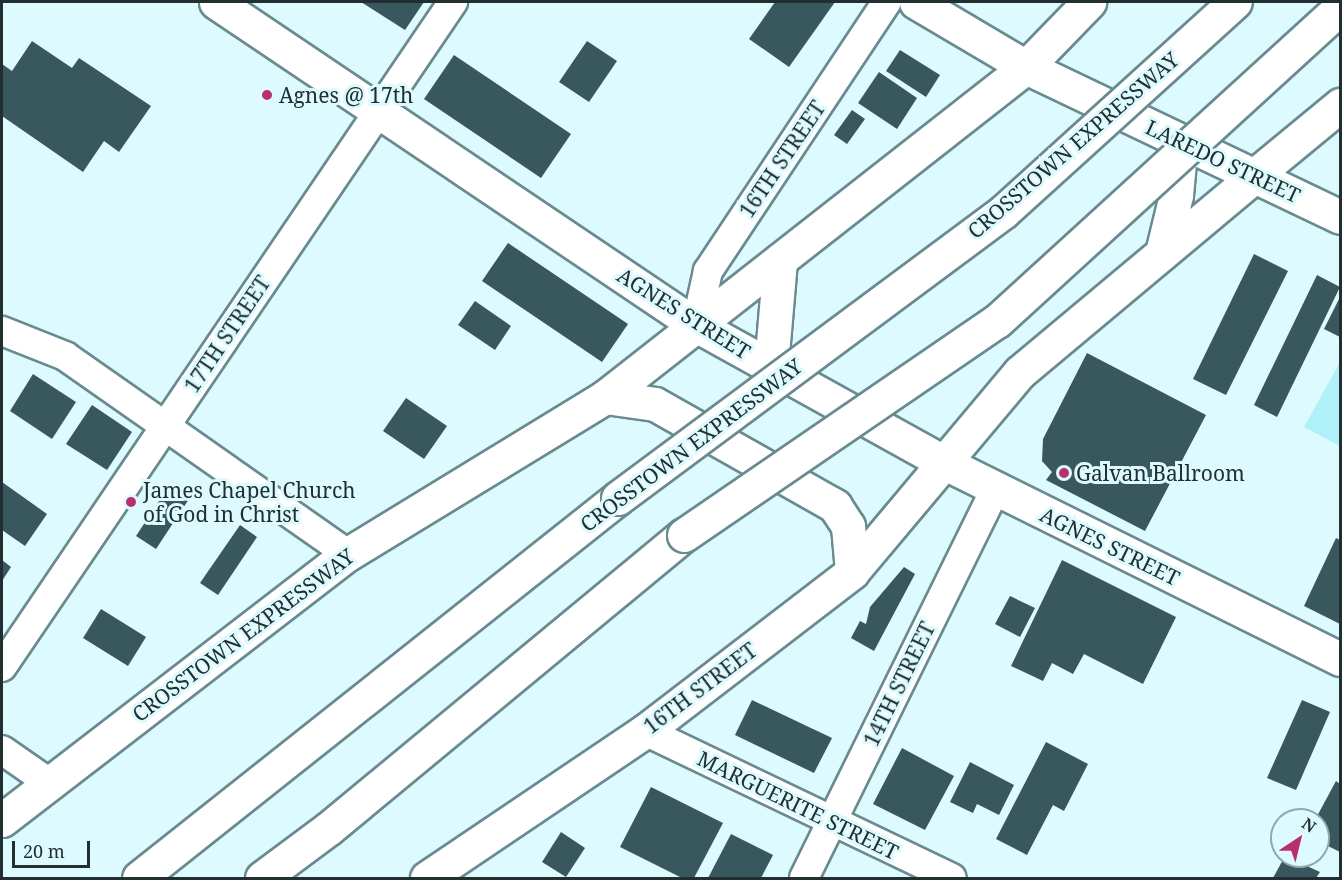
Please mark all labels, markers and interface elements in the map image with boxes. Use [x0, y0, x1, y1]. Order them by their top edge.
street label: CROSSTOWN EXPRESSWAY [962, 47, 1184, 243]
place label: Agnes @ 17th [279, 82, 413, 108]
marker: Agnes @ 17th [260, 88, 274, 102]
street label: 16TH STREET [734, 96, 830, 222]
street label: LAREDO STREET [1142, 114, 1304, 208]
street label: AGNES STREET [613, 262, 755, 364]
street label: 17TH STREET [179, 271, 275, 397]
street label: CROSSTOWN EXPRESSWAY [575, 353, 807, 537]
place label: Galvan Ballroom [1076, 460, 1245, 486]
marker: Galvan Ballroom [1057, 466, 1071, 480]
place label: James Chapel Church of God in Christ [143, 477, 356, 527]
marker: James Chapel Church of God in Christ [124, 495, 138, 509]
street label: AGNES STREET [1036, 501, 1184, 591]
street label: CROSSTOWN EXPRESSWAY [127, 543, 359, 727]
street label: 14TH STREET [858, 618, 940, 750]
street label: 16TH STREET [638, 637, 762, 739]
street label: MARGUERITE STREET [693, 745, 903, 865]
north arrow [1270, 808, 1330, 868]
text: N [1298, 812, 1321, 838]
scale bar [15, 829, 93, 867]
text: 20 m [23, 839, 65, 863]

